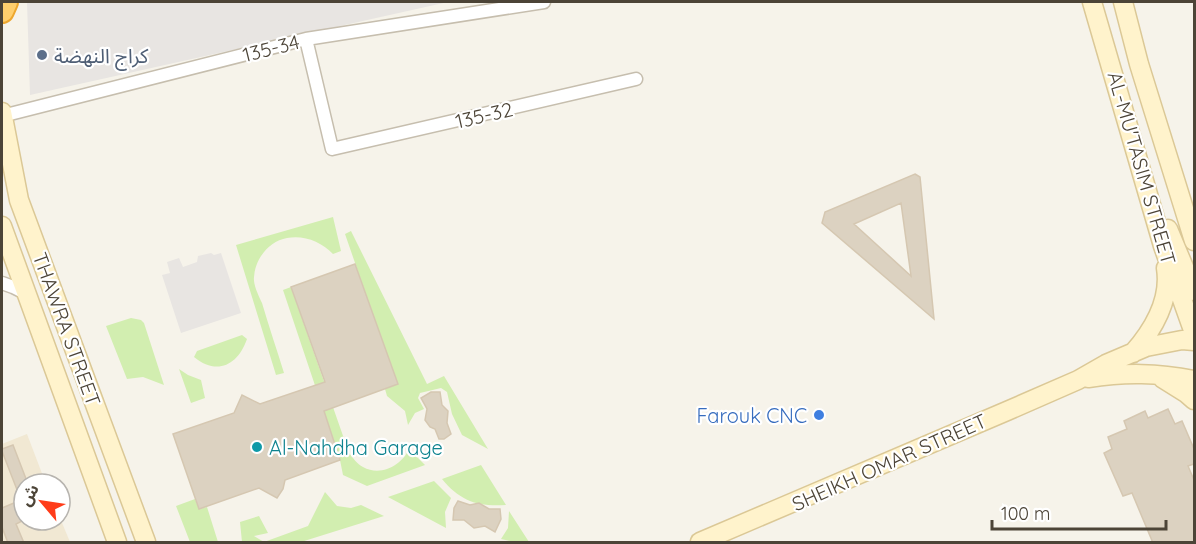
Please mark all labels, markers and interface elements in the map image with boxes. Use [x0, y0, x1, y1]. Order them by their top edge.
street label: 135-34 [240, 29, 302, 67]
place label: كراج النهضة [54, 43, 149, 71]
marker: كراج النهضة [35, 48, 49, 62]
street label: AL-MU'TASIM STREET [1102, 69, 1182, 267]
street label: 135-32 [453, 96, 515, 134]
street label: THAWRA STREET [28, 249, 106, 409]
place label: Farouk CNC [696, 403, 807, 428]
street label: SHEIKH OMAR STREET [788, 408, 990, 516]
marker: Farouk CNC [812, 408, 826, 422]
place label: Al-Nahdha Garage [269, 435, 443, 460]
marker: Al-Nahdha Garage [250, 440, 264, 454]
north arrow [12, 472, 72, 532]
text: ش [15, 480, 43, 509]
scale bar [992, 493, 1166, 531]
text: 100 m [1001, 502, 1050, 525]

